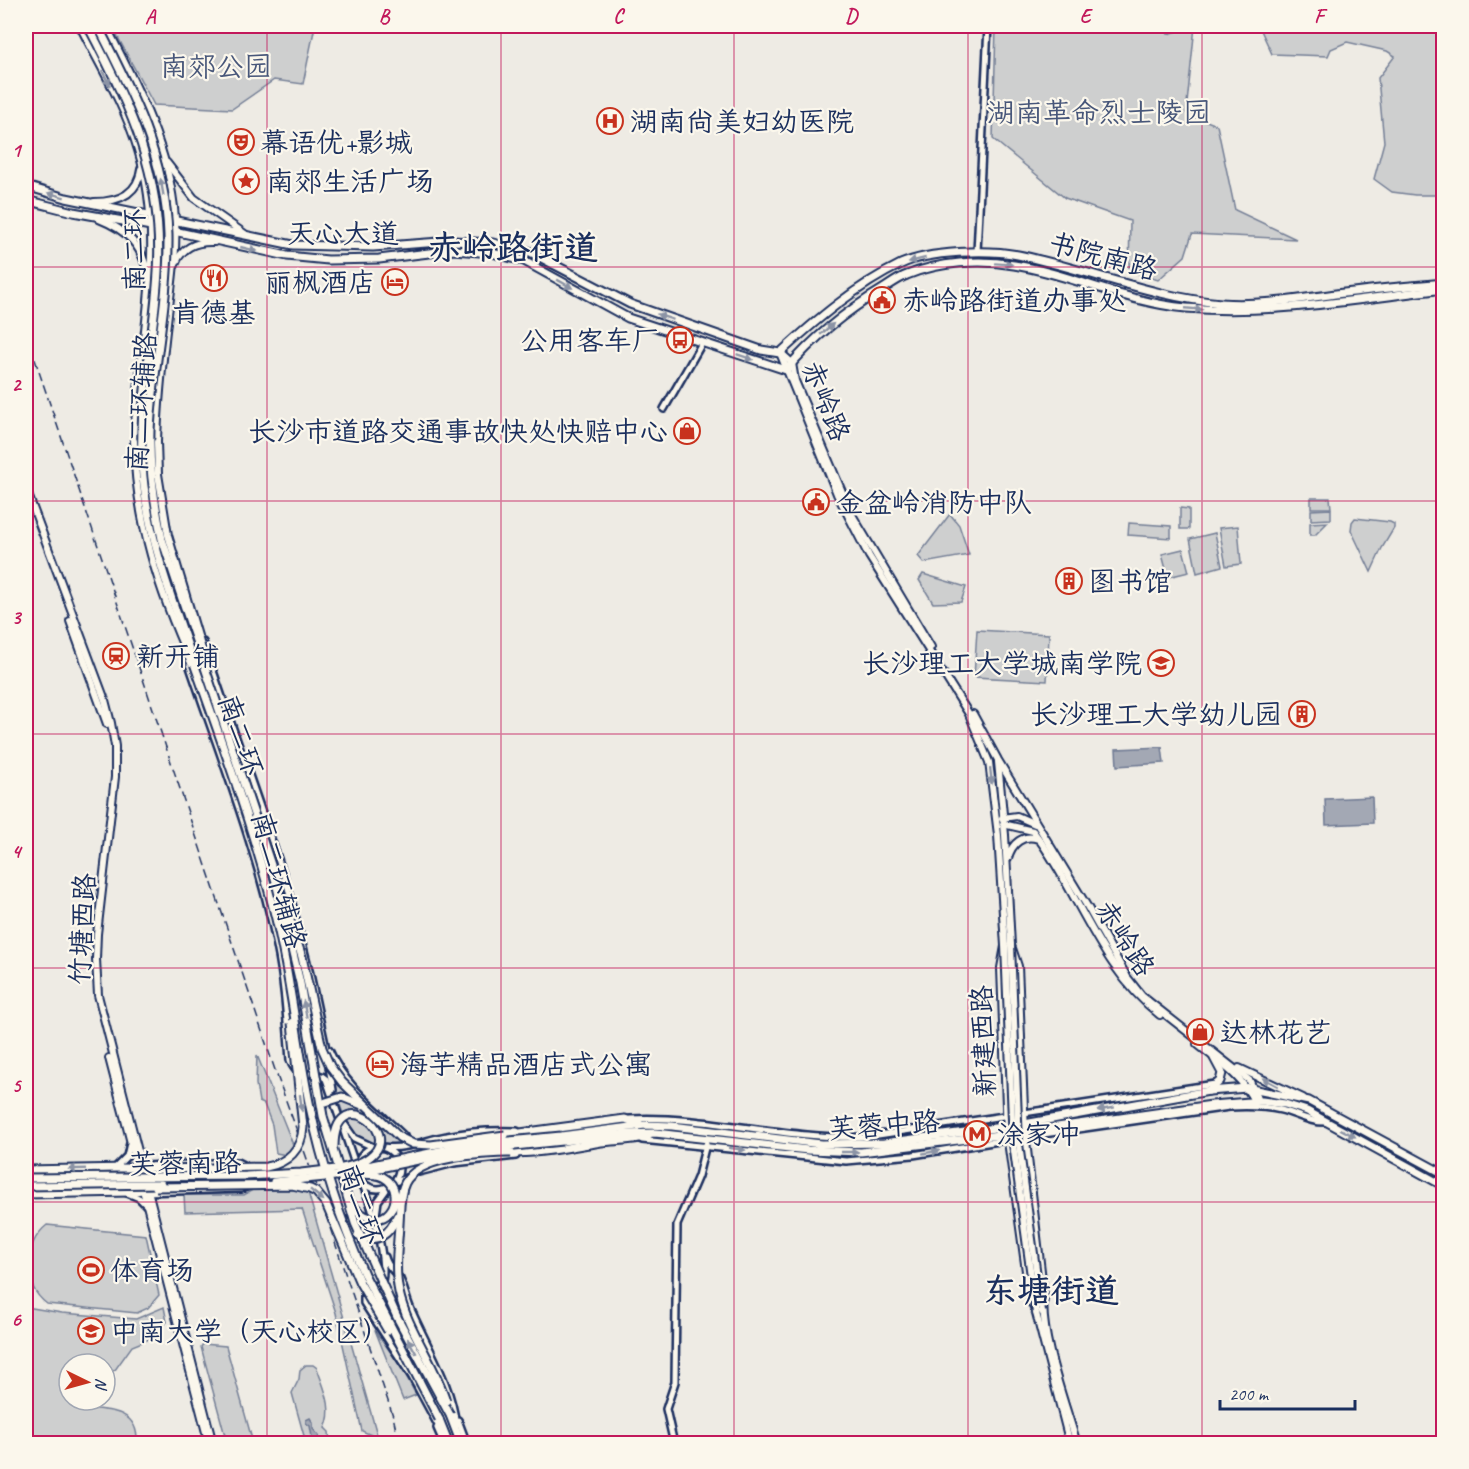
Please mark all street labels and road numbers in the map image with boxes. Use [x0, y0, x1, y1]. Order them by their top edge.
street label: 南二环 [117, 208, 152, 292]
street label: 天心大道 [287, 216, 399, 251]
street label: 书院南路 [1044, 225, 1162, 287]
street label: 南二环辅路 [119, 331, 163, 473]
street label: 赤岭路 [794, 355, 858, 447]
street label: 南二环 [211, 690, 271, 780]
street label: 南二环辅路 [244, 808, 314, 952]
street label: 竹塘西路 [62, 872, 102, 986]
street label: 赤岭路 [1087, 893, 1163, 983]
street label: 新建西路 [964, 984, 1002, 1098]
street label: 芙蓉中路 [827, 1104, 941, 1146]
street label: 芙蓉南路 [129, 1145, 241, 1181]
street label: 南二环 [331, 1159, 391, 1249]

